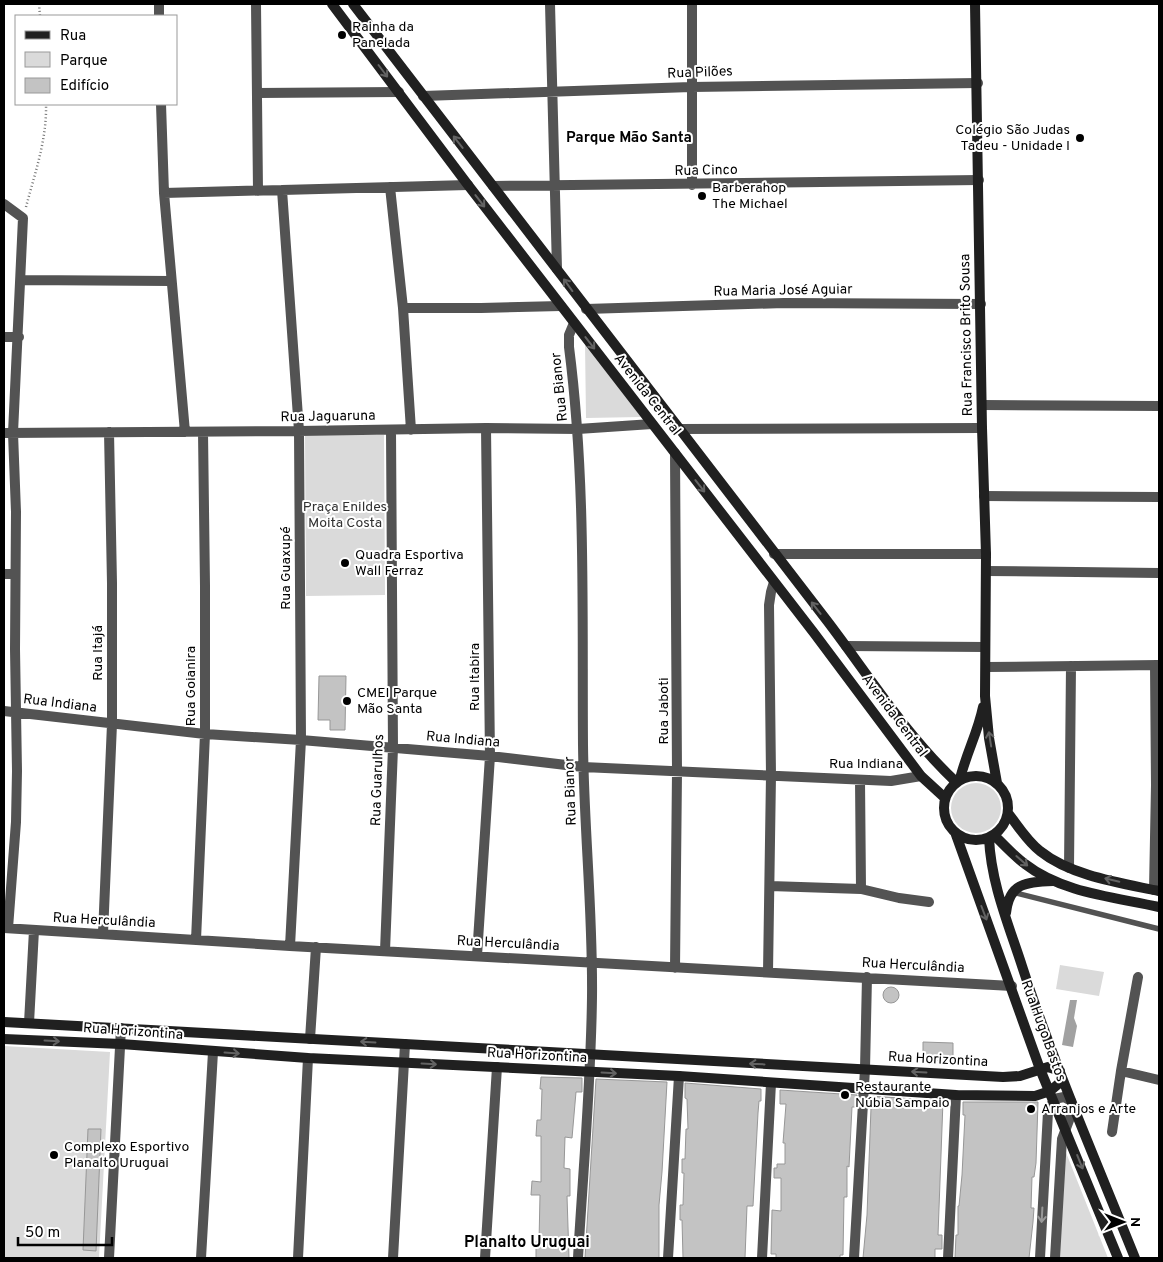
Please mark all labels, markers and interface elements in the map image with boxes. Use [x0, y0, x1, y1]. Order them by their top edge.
legend [15, 15, 178, 105]
place label: Rainha da Panelada [352, 19, 414, 52]
text: Rua [60, 27, 86, 46]
marker: Rainha da Panelada [336, 29, 348, 41]
text: Parque [60, 52, 108, 71]
street label: Rua Pilões [667, 63, 733, 83]
one-way arrow [377, 64, 388, 77]
text: Edifício [60, 77, 109, 96]
place label: Colégio São Judas Tadeu - Unidade I [955, 122, 1070, 155]
district label: Parque Mão Santa [566, 129, 692, 148]
marker: Colégio São Judas Tadeu - Unidade I [1074, 132, 1086, 144]
one-way arrow [453, 136, 464, 149]
street label: Rua Cinco [674, 162, 738, 180]
place label: Barberahop The Michael [712, 180, 788, 213]
marker: Barberahop The Michael [696, 190, 708, 202]
one-way arrow [475, 194, 485, 208]
street label: Rua Francisco Brito Sousa [957, 254, 977, 416]
one-way arrow [563, 278, 573, 292]
street label: Rua Maria José Aguiar [713, 281, 853, 301]
one-way arrow [585, 336, 595, 350]
street label: Rua Bianor [548, 351, 572, 422]
street label: Avenida Central [610, 351, 684, 439]
street label: Rua Jaguaruna [280, 408, 376, 426]
one-way arrow [695, 479, 705, 493]
park label: Praça Enildes Moita Costa [303, 499, 387, 532]
street label: Rua Guaxupé [278, 526, 295, 610]
place label: Quadra Esportiva Wall Ferraz [355, 547, 464, 580]
marker: Quadra Esportiva Wall Ferraz [339, 557, 351, 569]
one-way arrow [811, 602, 822, 615]
street label: Rua Itajá [90, 625, 107, 681]
street label: Rua Itabira [467, 643, 484, 711]
street label: Rua Goianira [183, 646, 200, 726]
street label: Avenida Central [857, 671, 931, 761]
street label: Rua Jaboti [656, 677, 673, 745]
place label: CMEI Parque Mão Santa [357, 685, 437, 718]
street label: Rua Indiana [22, 691, 98, 717]
marker: CMEI Parque Mão Santa [341, 695, 353, 707]
street label: Rua Indiana [425, 728, 501, 752]
one-way arrow [984, 732, 994, 748]
street label: Rua Guarulhos [368, 734, 388, 826]
street label: Rua Bianor [561, 756, 581, 826]
street label: Rua Indiana [829, 756, 903, 773]
one-way arrow [1015, 855, 1028, 866]
one-way arrow [1104, 875, 1120, 884]
one-way arrow [980, 904, 989, 920]
street label: Rua Herculândia [52, 910, 156, 932]
street label: Rua Herculândia [456, 933, 560, 955]
street label: Rua Herculândia [861, 955, 965, 977]
street label: Rua Hugo Bastos [1017, 978, 1069, 1084]
street label: Rua Horizontina [82, 1020, 184, 1044]
one-way arrow [44, 1036, 60, 1046]
one-way arrow [360, 1038, 376, 1047]
street label: Rua Horizontina [486, 1045, 588, 1067]
one-way arrow [224, 1048, 240, 1058]
street label: Rua Horizontina [887, 1049, 989, 1071]
one-way arrow [420, 1059, 437, 1069]
one-way arrow [749, 1059, 765, 1068]
one-way arrow [601, 1068, 617, 1077]
one-way arrow [911, 1068, 927, 1077]
place label: Restaurante Núbia Sampaio [855, 1079, 950, 1112]
marker: Restaurante Núbia Sampaio [839, 1089, 851, 1101]
place label: Arranjos e Arte [1041, 1101, 1136, 1118]
marker: Arranjos e Arte [1025, 1103, 1037, 1115]
place label: Complexo Esportivo Planalto Uruguai [64, 1139, 189, 1172]
marker: Complexo Esportivo Planalto Uruguai [48, 1149, 60, 1161]
one-way arrow [1075, 1154, 1085, 1169]
north arrow [1098, 1197, 1148, 1247]
one-way arrow [1038, 1207, 1047, 1223]
scale bar [18, 1214, 111, 1246]
text: N [1126, 1217, 1143, 1227]
text: 50 m [25, 1224, 60, 1243]
district label: Planalto Uruguai [464, 1233, 590, 1253]

